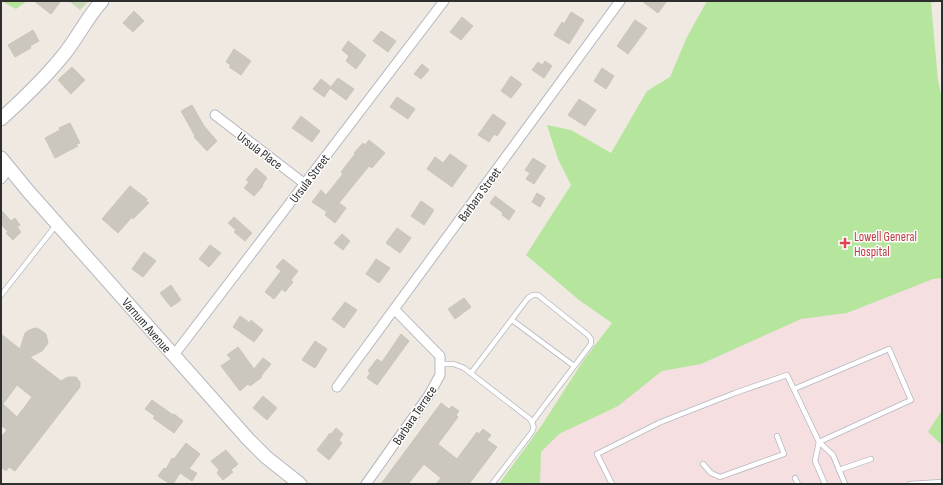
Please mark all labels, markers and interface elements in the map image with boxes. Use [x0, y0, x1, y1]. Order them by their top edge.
street label: Ursula Place [233, 129, 285, 173]
street label: Ursula Street [286, 151, 333, 206]
street label: Barbara Street [455, 164, 505, 225]
place label: Lowell General Hospital [854, 229, 917, 260]
marker: Lowell General Hospital [839, 237, 851, 249]
street label: Varnum Avenue [118, 295, 174, 356]
street label: Barbara Terrace [389, 383, 440, 448]

